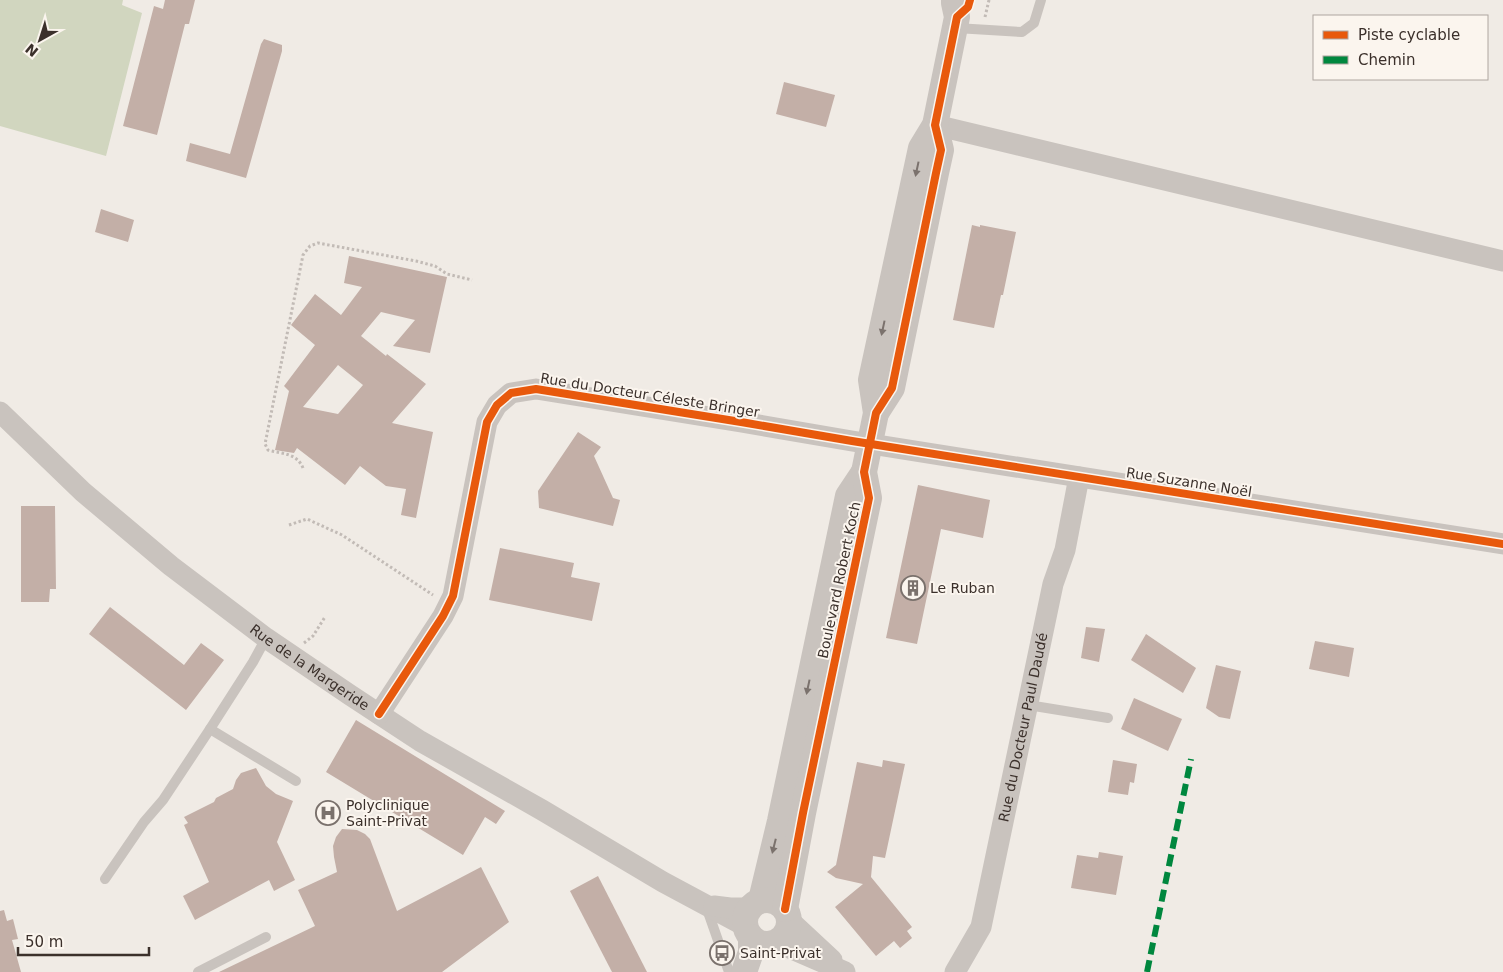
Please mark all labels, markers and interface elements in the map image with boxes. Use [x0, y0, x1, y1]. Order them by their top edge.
north arrow [15, 15, 65, 65]
legend [1313, 15, 1488, 80]
text: Piste cyclable [1358, 26, 1460, 44]
text: N [22, 40, 41, 60]
text: Chemin [1358, 51, 1416, 69]
one-way arrow [913, 161, 921, 177]
one-way arrow [878, 320, 886, 336]
street label: Rue du Docteur Céleste Bringer [539, 370, 761, 420]
street label: Rue Suzanne Noël [1125, 464, 1253, 500]
street label: Boulevard Robert Koch [815, 500, 863, 660]
building icon: Le Ruban [900, 575, 926, 601]
place label: Le Ruban [930, 580, 995, 596]
street label: Rue de la Margeride [247, 621, 372, 713]
street label: Rue du Docteur Paul Daudé [995, 631, 1051, 823]
one-way arrow [804, 679, 812, 695]
place label: Polyclinique Saint-Privat [346, 797, 429, 829]
hospital icon: Polyclinique Saint-Privat [315, 800, 341, 826]
one-way arrow [770, 838, 778, 853]
scale bar [18, 924, 149, 956]
text: 50 m [25, 933, 63, 951]
bus stop icon: Saint-Privat [709, 940, 735, 966]
place label: Saint-Privat [740, 945, 821, 961]

